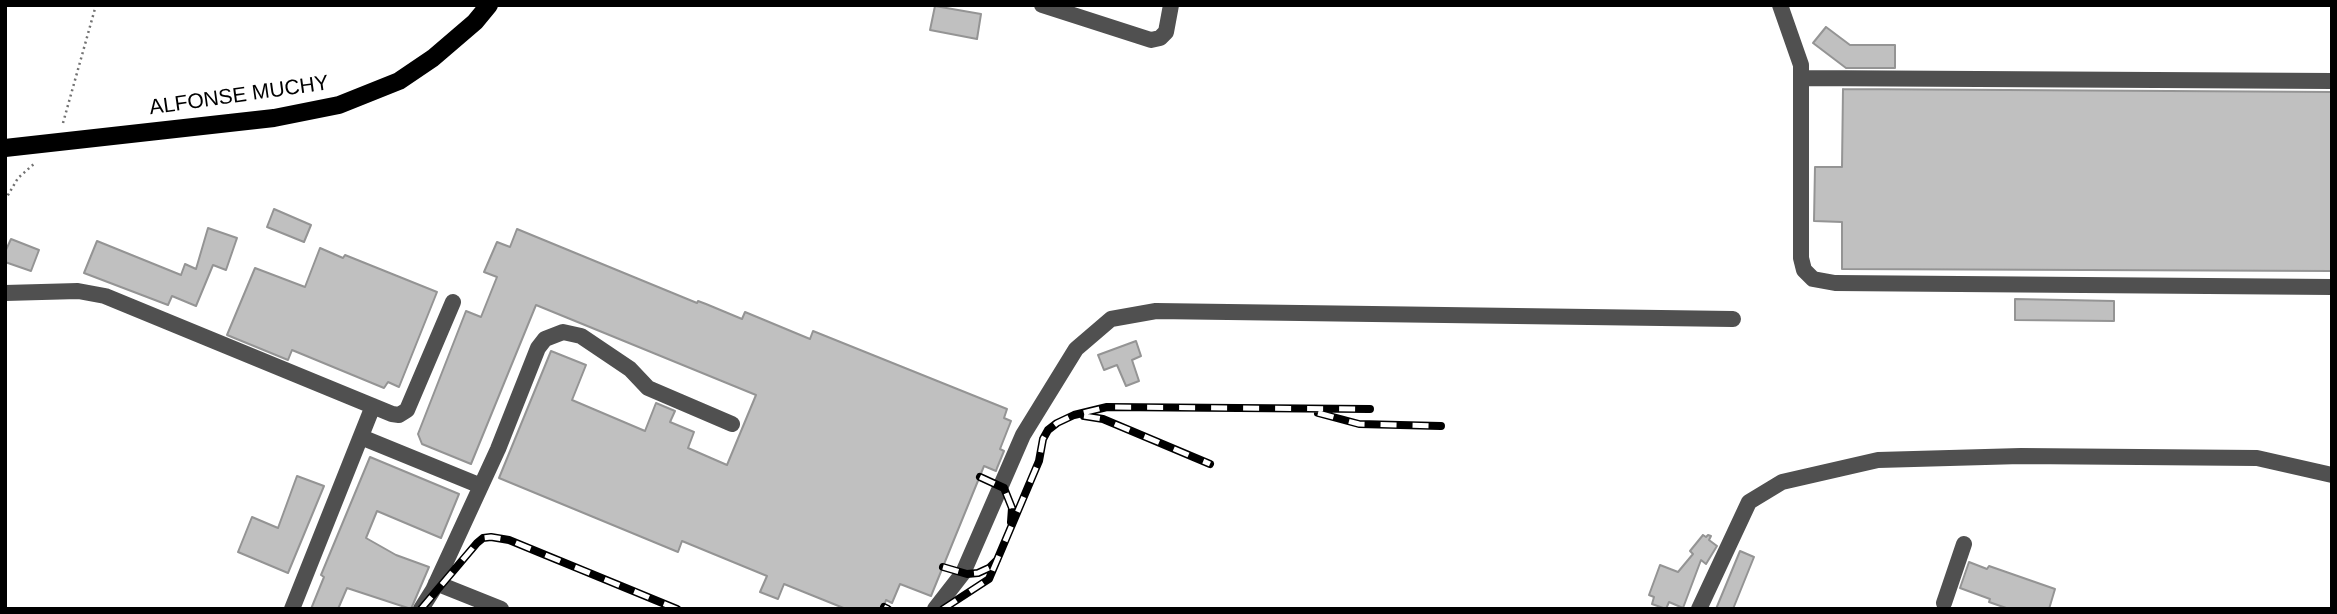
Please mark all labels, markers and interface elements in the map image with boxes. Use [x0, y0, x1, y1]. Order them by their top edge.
street label: ALFONSE MUCHY [148, 71, 330, 121]

